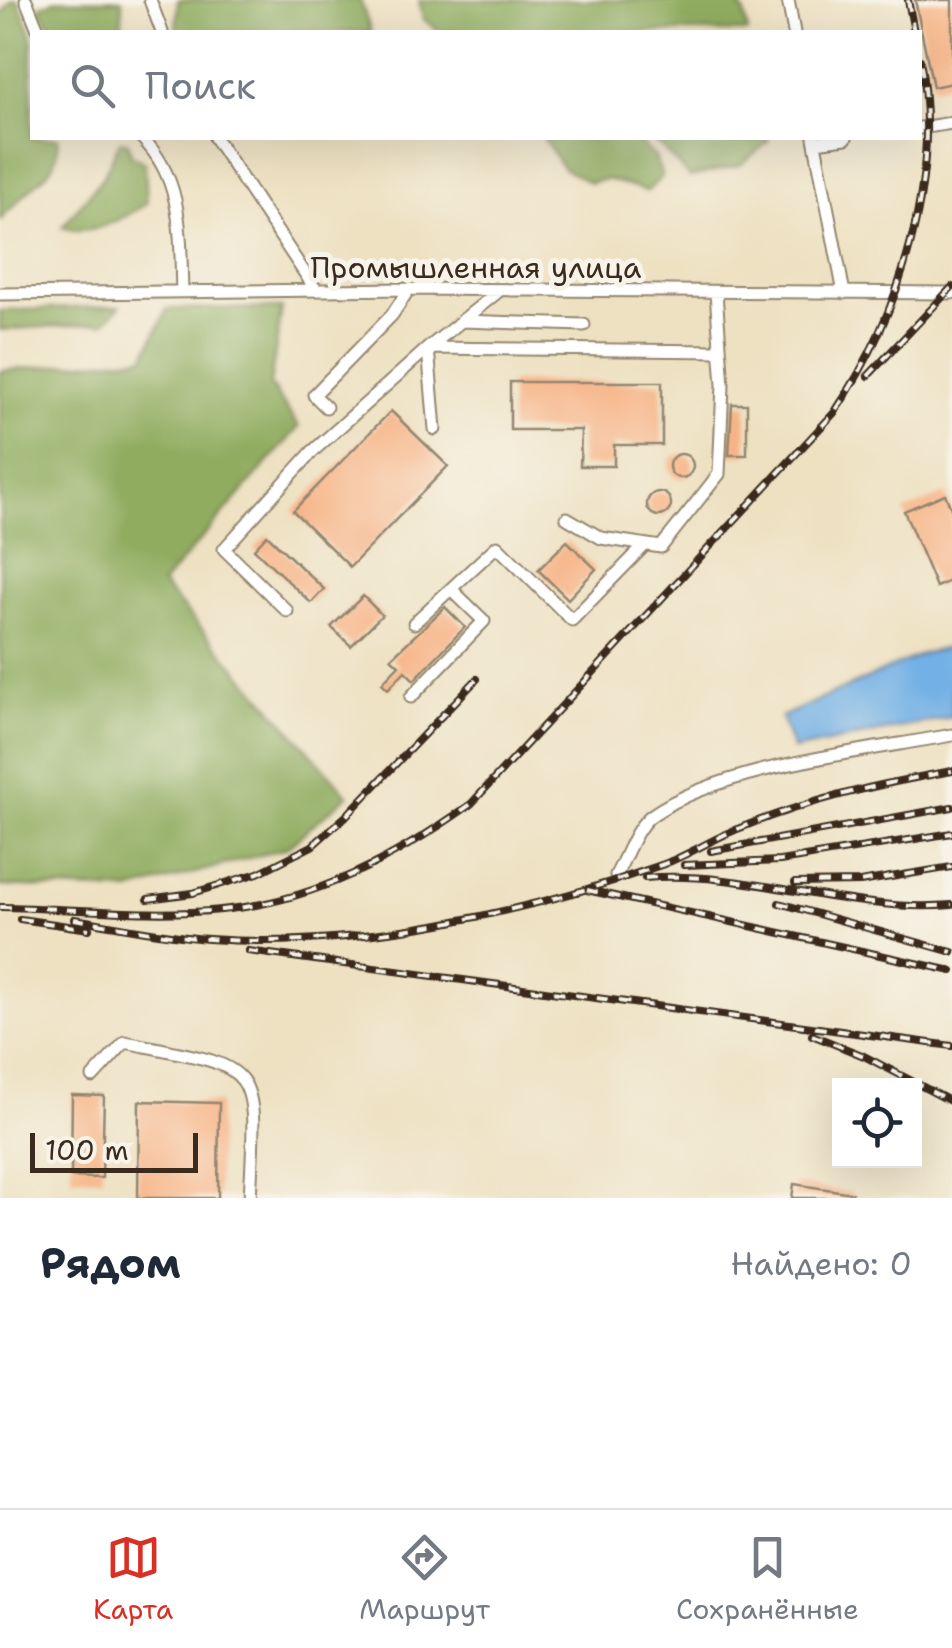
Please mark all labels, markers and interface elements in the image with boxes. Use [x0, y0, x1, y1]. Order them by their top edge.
search box [30, 30, 922, 140]
icon: search [65, 58, 120, 113]
text: Поиск [145, 60, 256, 111]
street label: Промышленная улица [310, 247, 642, 288]
map controls [832, 1078, 922, 1168]
button: locate [832, 1078, 922, 1168]
scale bar [30, 1128, 198, 1172]
text: 100 m [45, 1131, 129, 1169]
text: Рядом [40, 1235, 181, 1291]
text: Найдено: 0 [731, 1242, 912, 1285]
tab: Карта [93, 1530, 173, 1628]
tab: Маршрут [359, 1530, 490, 1628]
tab: Сохранённые [676, 1530, 859, 1628]

